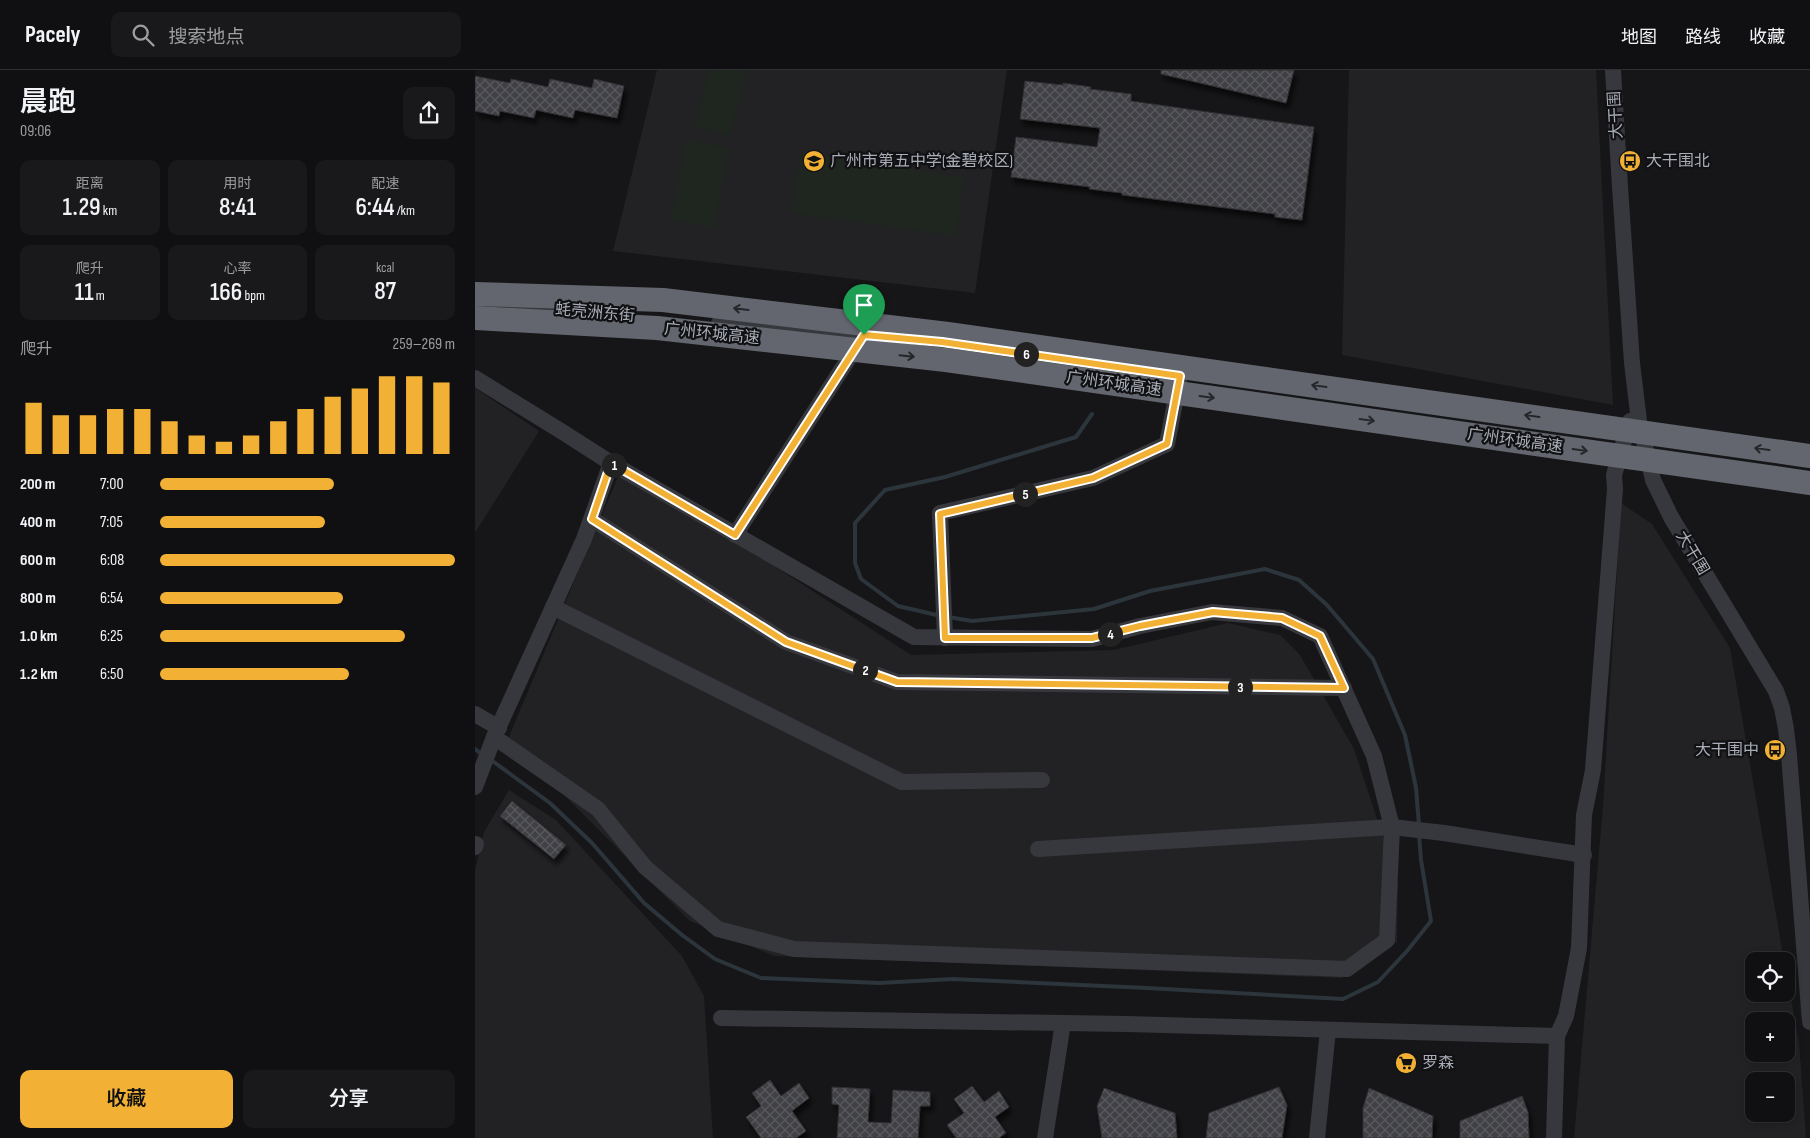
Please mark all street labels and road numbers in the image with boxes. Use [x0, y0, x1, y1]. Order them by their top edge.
street label: 大干围 [1605, 91, 1627, 139]
street label: 蚝壳洲东街 [554, 300, 636, 326]
street label: 广州环城高速 [663, 320, 761, 348]
street label: 广州环城高速 [1065, 368, 1163, 400]
street label: 广州环城高速 [1466, 425, 1564, 457]
street label: 大干围 [1671, 528, 1713, 578]

